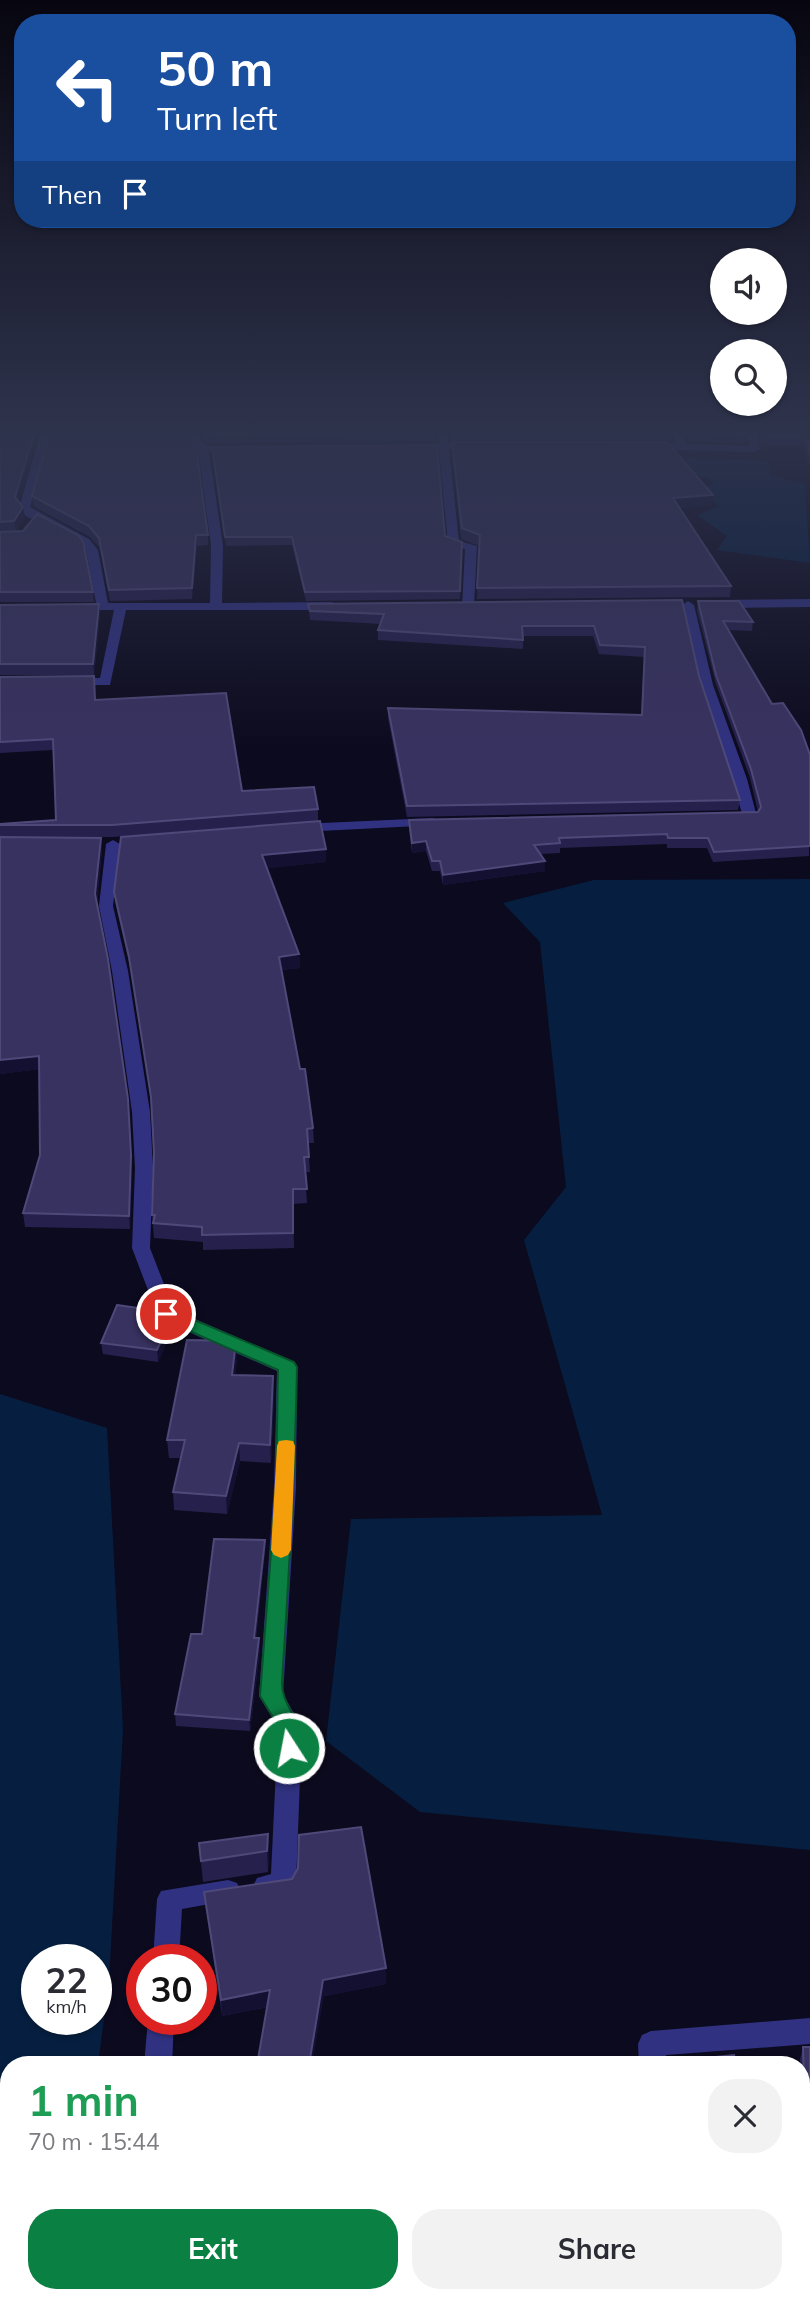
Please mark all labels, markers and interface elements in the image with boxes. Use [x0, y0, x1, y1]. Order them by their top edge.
text: 50 m [157, 37, 273, 98]
icon: left [42, 42, 133, 133]
text: Turn left [157, 98, 277, 138]
icon: arrive [116, 175, 154, 213]
text: Then [42, 178, 102, 211]
map controls [710, 248, 787, 416]
button: sound [710, 248, 787, 325]
button: search [710, 339, 787, 416]
pin [136, 1284, 196, 1344]
icon: arrive [147, 1295, 185, 1333]
position arrow [252, 1711, 326, 1785]
speed limit sign: 30 [126, 1944, 217, 2035]
text: 22 [45, 1958, 88, 2002]
text: km/h [46, 1995, 87, 2018]
text: 1 min [28, 2074, 139, 2127]
button: close [708, 2079, 782, 2153]
text: 70 m · 15:44 [28, 2127, 160, 2156]
button: Exit [28, 2209, 398, 2289]
button: Share [412, 2209, 782, 2289]

